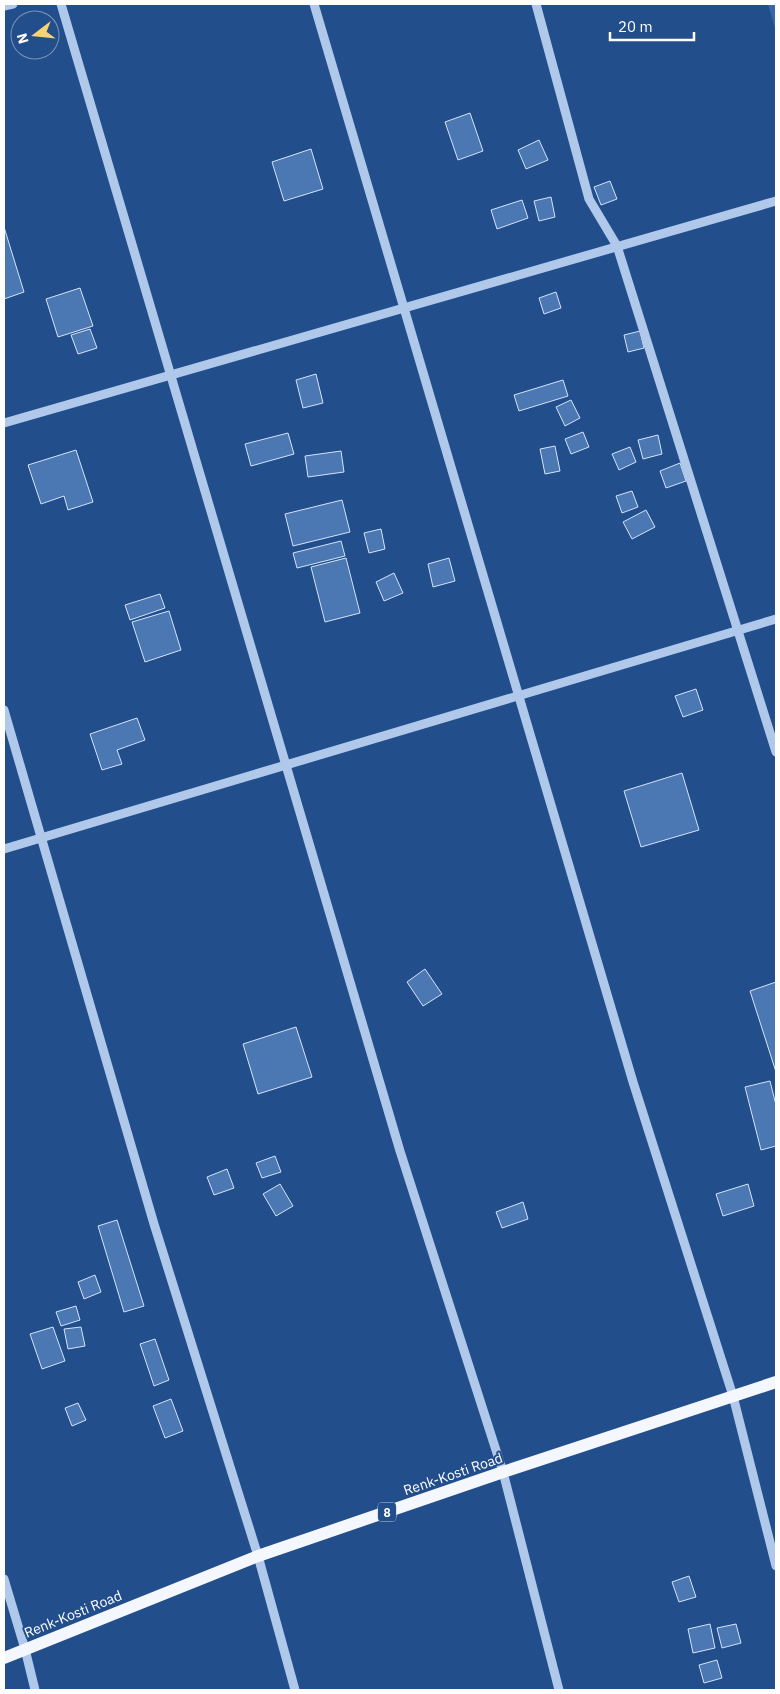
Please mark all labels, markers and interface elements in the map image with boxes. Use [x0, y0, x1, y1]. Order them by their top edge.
north arrow [10, 10, 60, 60]
scale bar [610, 10, 694, 42]
text: 20 m [618, 17, 653, 36]
text: N [12, 31, 33, 46]
street label: Renk-Kosti Road [401, 1449, 505, 1499]
road number: 8 [378, 1502, 396, 1521]
street label: Renk-Kosti Road [22, 1586, 124, 1642]

